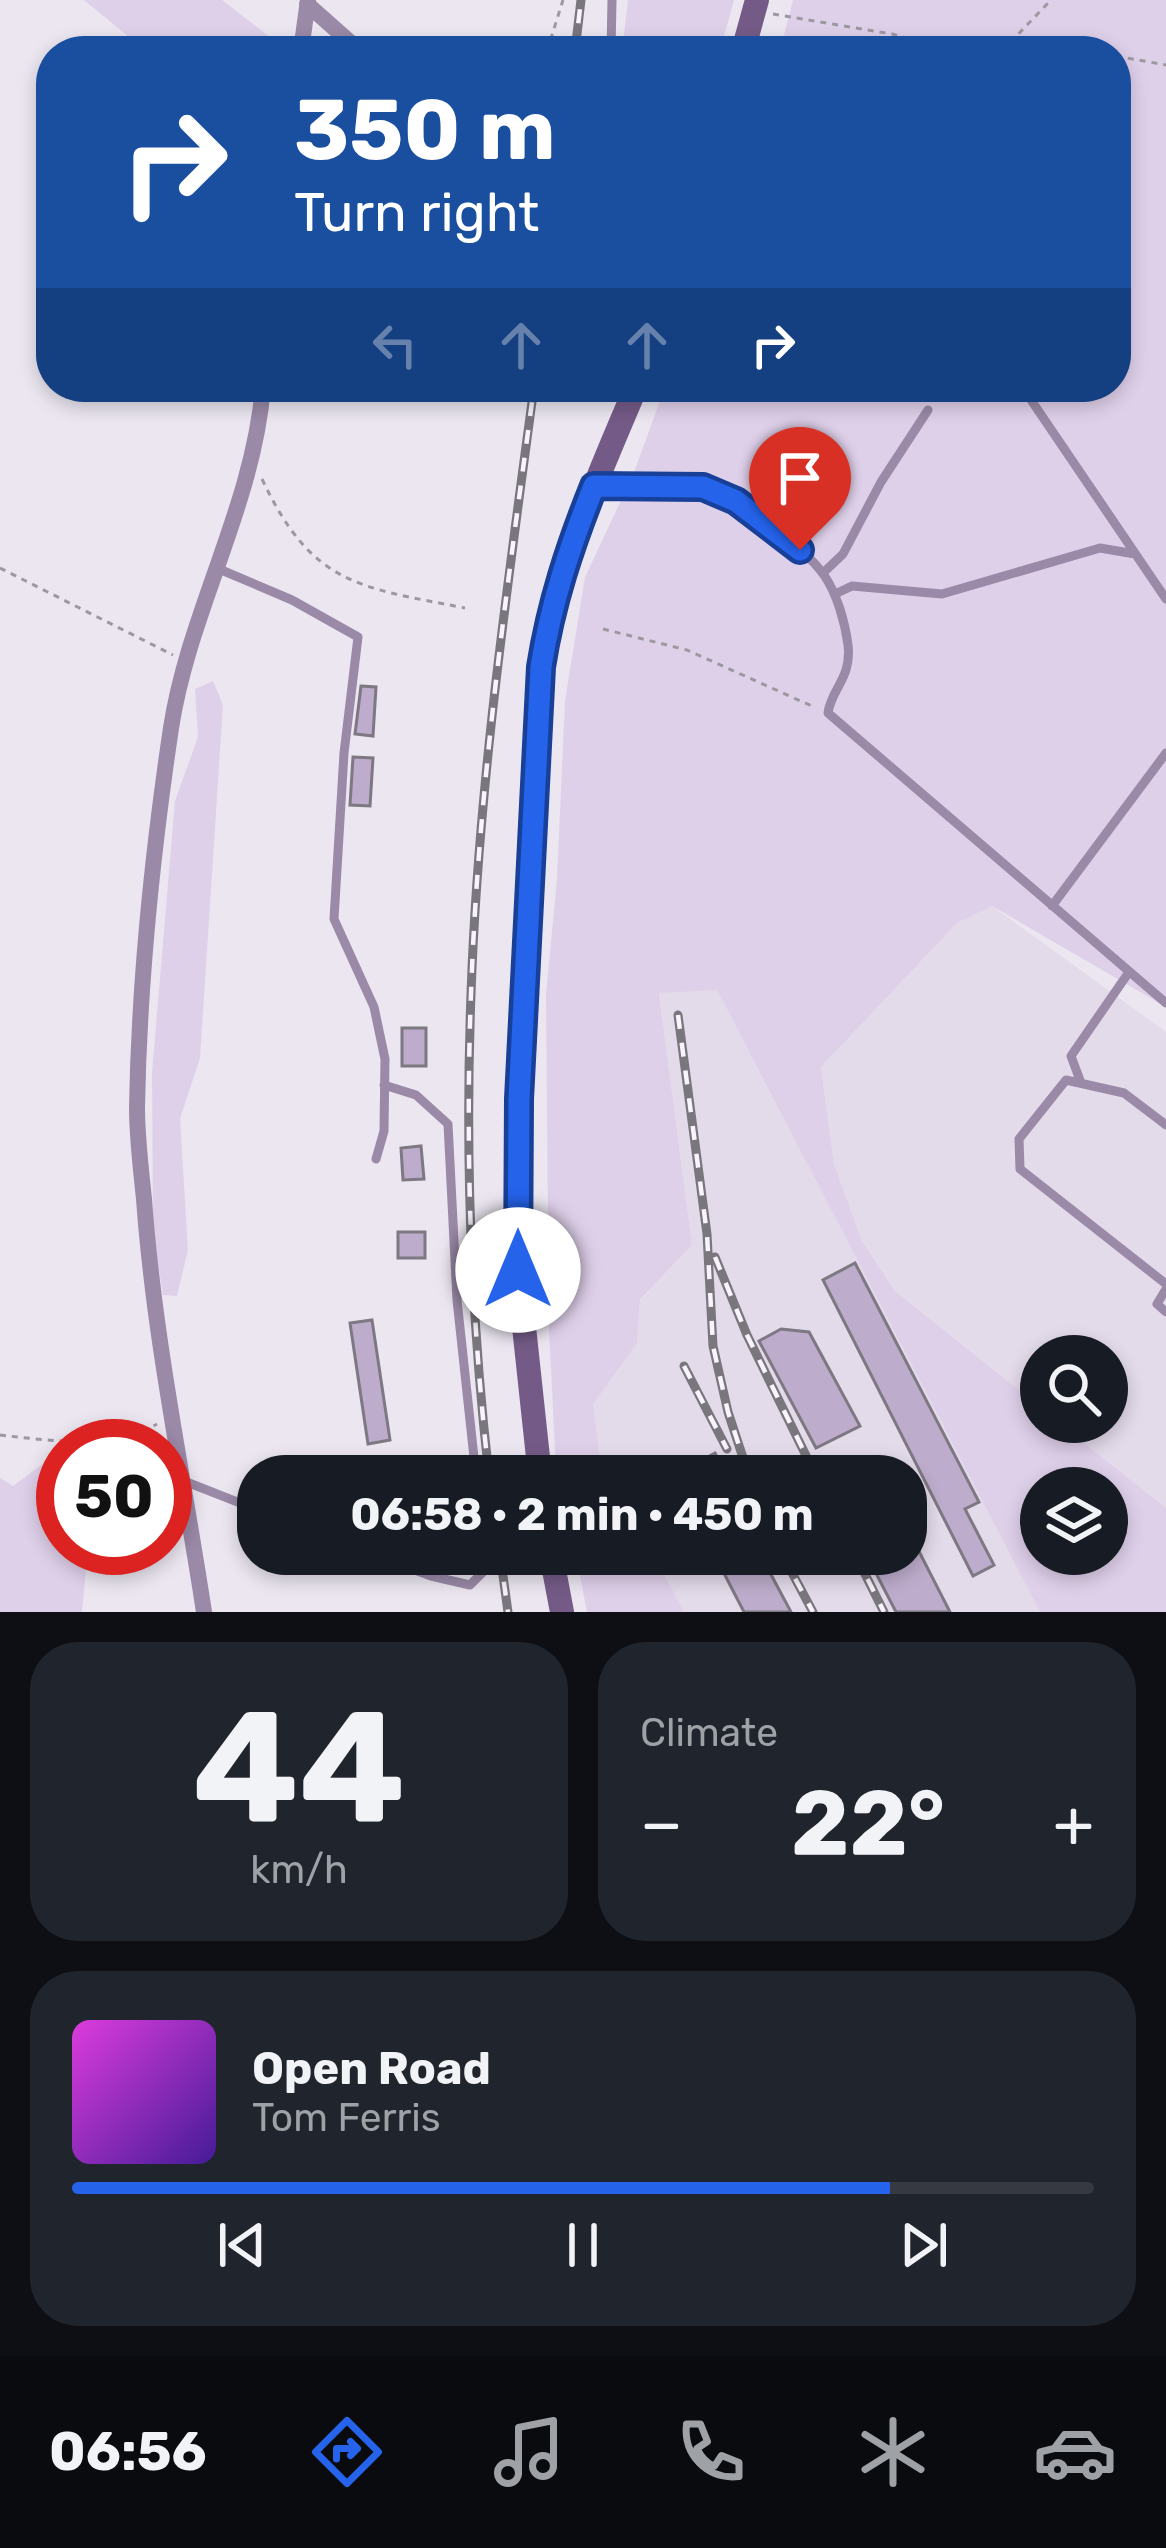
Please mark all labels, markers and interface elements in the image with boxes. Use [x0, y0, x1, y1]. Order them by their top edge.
text: 350 m [294, 80, 556, 180]
icon: right [96, 84, 252, 240]
text: Turn right [294, 181, 539, 245]
icon: left [362, 312, 428, 378]
icon: ahead [488, 312, 554, 378]
icon: ahead [614, 312, 680, 378]
icon: right [740, 312, 806, 378]
pin [749, 427, 851, 550]
icon: arrive [767, 445, 833, 511]
position arrow [455, 1207, 581, 1333]
map controls [1020, 1335, 1128, 1575]
button: search [1020, 1335, 1128, 1443]
speed limit sign: 50 [36, 1419, 192, 1575]
button: layers [1020, 1467, 1128, 1575]
text: 06:58 · 2 min · 450 m [350, 1488, 814, 1541]
text: 44 [192, 1676, 406, 1861]
text: Climate [640, 1710, 778, 1756]
text: 22° [791, 1770, 945, 1877]
text: − [640, 1784, 683, 1863]
text: + [1053, 1784, 1094, 1863]
text: km/h [250, 1847, 348, 1893]
text: Open Road [252, 2042, 491, 2095]
text: Tom Ferris [252, 2095, 441, 2141]
icon: previous [209, 2212, 275, 2278]
icon: pause [550, 2212, 616, 2278]
icon: next [891, 2212, 957, 2278]
icon: directions [305, 2410, 389, 2494]
icon: music [487, 2410, 571, 2494]
icon: phone [669, 2410, 753, 2494]
icon: climate [851, 2410, 935, 2494]
icon: car [1033, 2410, 1117, 2494]
text: 06:56 [49, 2420, 207, 2484]

